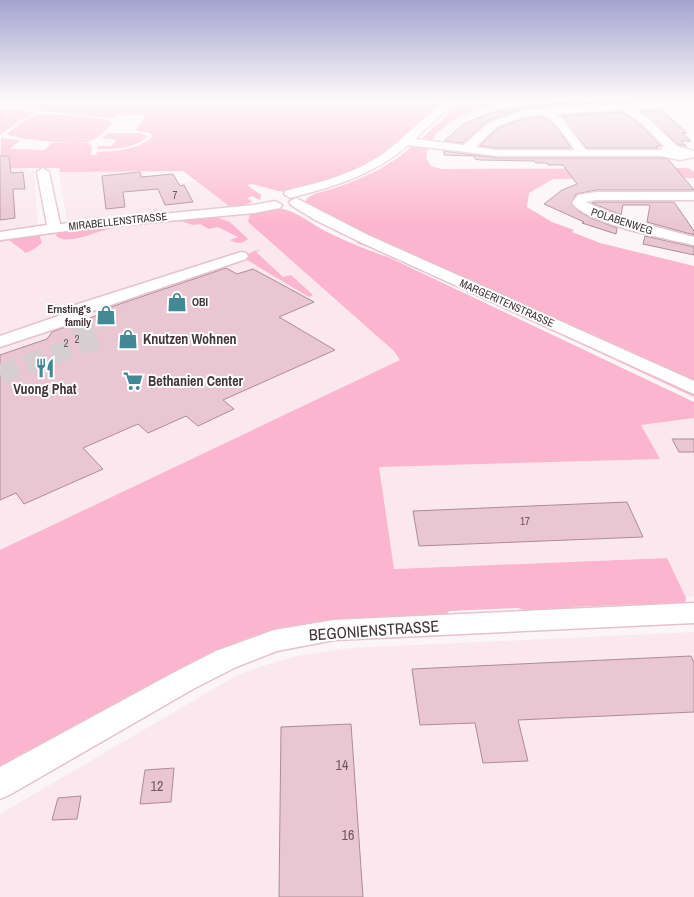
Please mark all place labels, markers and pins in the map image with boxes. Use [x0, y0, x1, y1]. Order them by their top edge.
shop icon: OBI [166, 291, 188, 313]
place label: OBI [192, 295, 208, 309]
place label: Ernsting's family [47, 302, 91, 329]
shop icon: Ernsting's family [95, 304, 117, 326]
shop icon: Knutzen Wohnen [117, 328, 139, 350]
place label: Knutzen Wohnen [143, 330, 237, 348]
restaurant icon: Vuong Phat [34, 357, 56, 379]
supermarket icon: Bethanien Center [122, 370, 144, 392]
place label: Bethanien Center [148, 372, 244, 390]
place label: Vuong Phat [13, 380, 77, 398]

